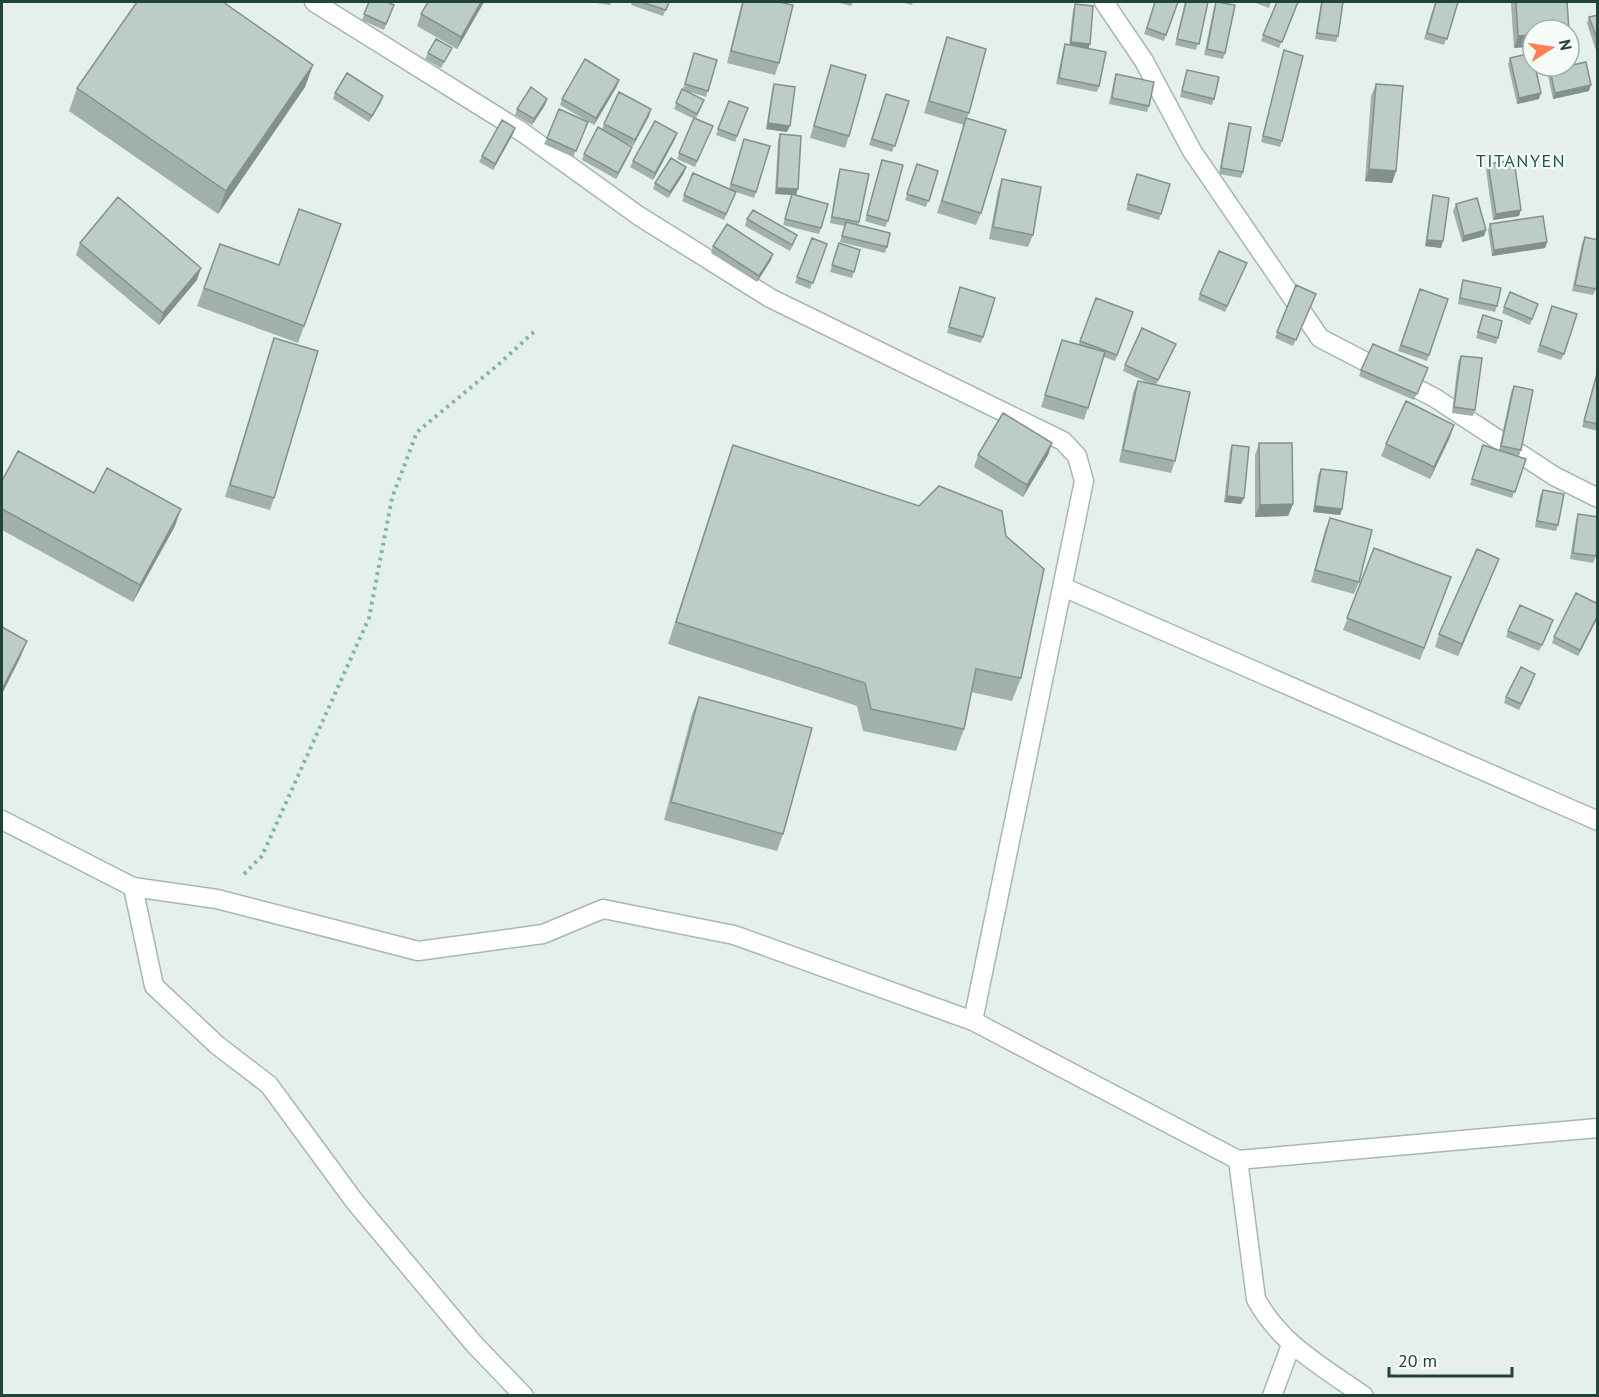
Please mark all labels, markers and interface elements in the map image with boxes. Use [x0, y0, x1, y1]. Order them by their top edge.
north arrow [1521, 18, 1581, 78]
text: N [1555, 38, 1577, 52]
district label: TITANYEN [1476, 149, 1566, 172]
scale bar [1389, 1340, 1512, 1378]
text: 20 m [1398, 1349, 1437, 1372]

